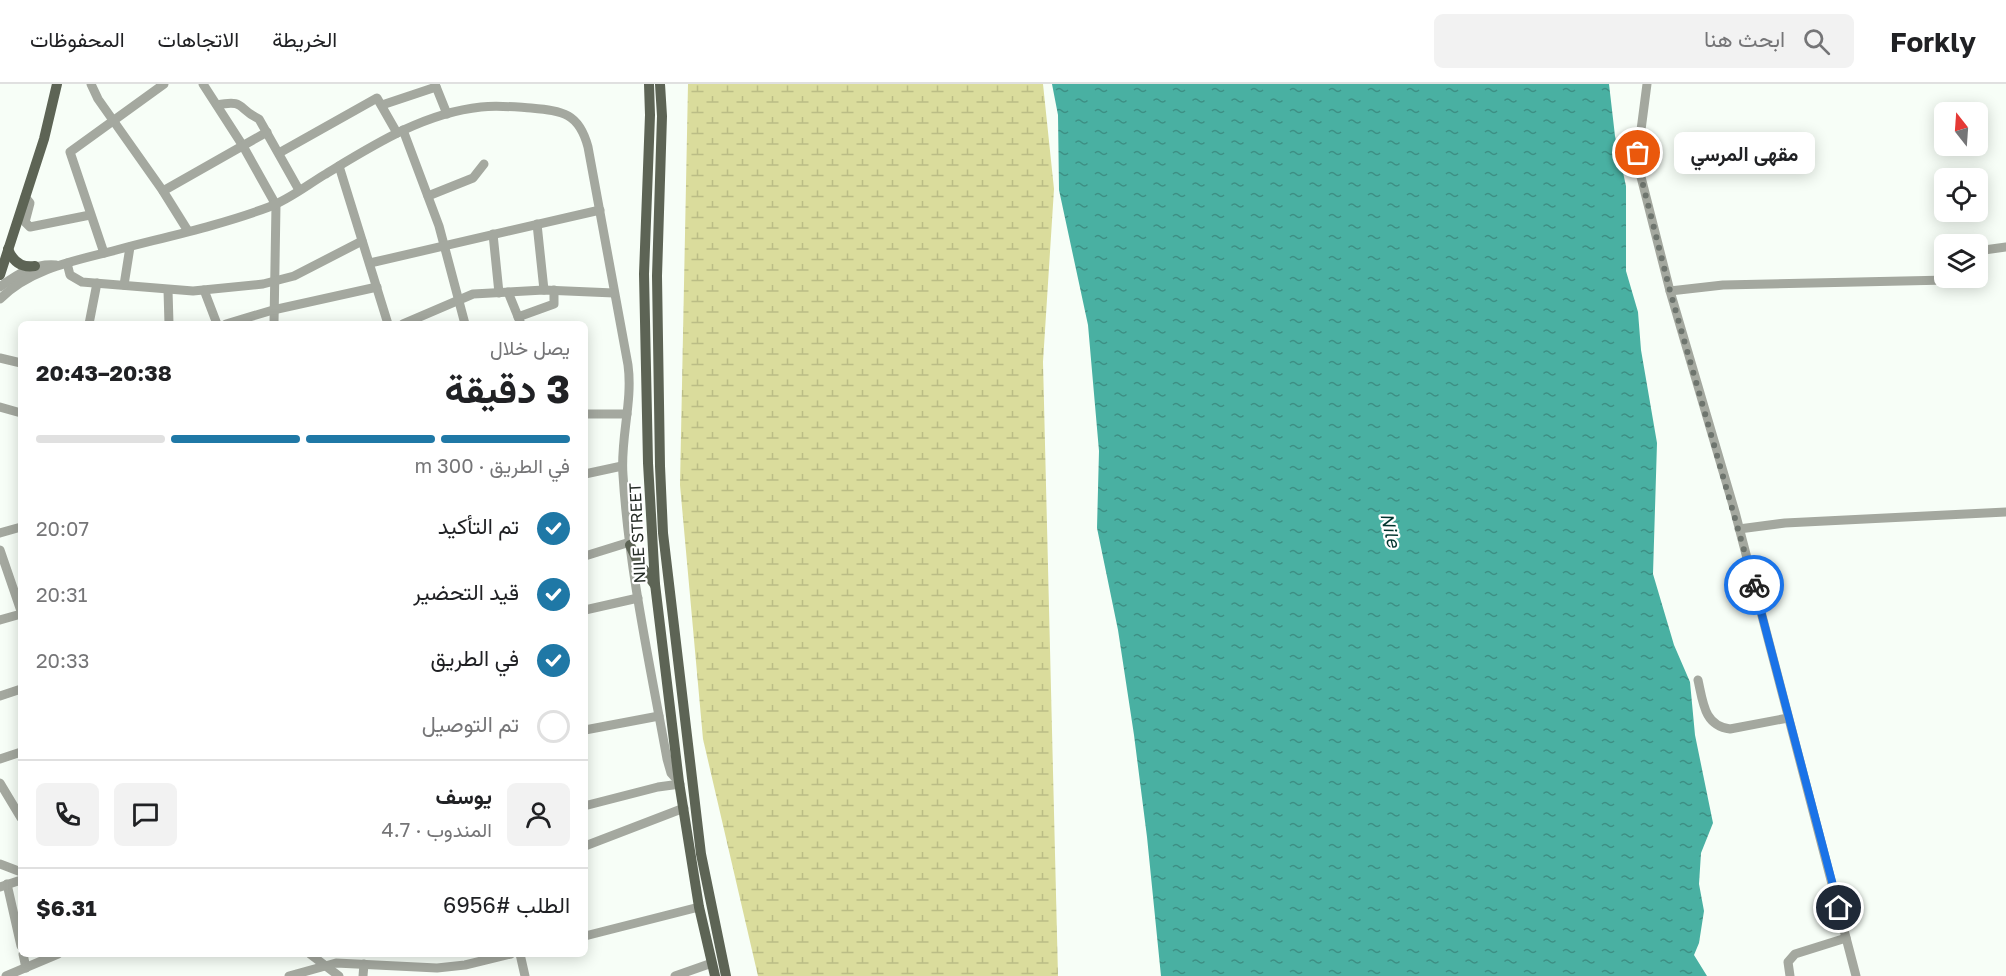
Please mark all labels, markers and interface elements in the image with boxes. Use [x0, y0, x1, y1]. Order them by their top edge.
search box [1434, 14, 1854, 68]
text: ابحث هنا [1704, 25, 1785, 52]
icon: search [1800, 25, 1833, 58]
text: Forkly [1890, 25, 1976, 58]
text: المحفوظات [30, 26, 125, 52]
text: الاتجاهات [158, 26, 239, 52]
text: الخريطة [272, 26, 337, 52]
north arrow [1934, 102, 1988, 156]
map controls [1934, 102, 1988, 288]
pin [1612, 127, 1663, 178]
callout: مقهى المرسي [1674, 132, 1815, 174]
icon: bag [1621, 136, 1654, 169]
text: مقهى المرسي [1691, 141, 1798, 165]
button: locate [1934, 168, 1988, 222]
button: layers [1934, 234, 1988, 288]
text: يصل خلال [490, 335, 570, 359]
text: 20:38–20:43 [36, 359, 172, 386]
text: 3 دقيقة [444, 365, 570, 412]
text: في الطريق · 300 m [414, 453, 570, 477]
street label: NILE STREET [624, 482, 650, 584]
water label: Nile [1376, 511, 1406, 551]
text: تم التأكيد [438, 512, 519, 539]
icon: check [537, 512, 570, 545]
text: 20:07 [36, 516, 89, 540]
courier [1724, 555, 1784, 615]
icon: bike [1738, 569, 1771, 602]
text: قيد التحضير [413, 578, 519, 605]
icon: check [537, 578, 570, 611]
text: 20:31 [36, 582, 87, 606]
text: في الطريق [431, 644, 519, 671]
icon: check [537, 644, 570, 677]
text: 20:33 [36, 648, 89, 672]
text: تم التوصيل [422, 710, 519, 737]
text: يوسف [436, 782, 492, 809]
button: phone [36, 783, 99, 846]
button: chat [114, 783, 177, 846]
button: person [507, 783, 570, 846]
text: المندوب · 4.7 [382, 817, 492, 841]
pin [1813, 882, 1864, 933]
text: الطلب #6956 [443, 891, 570, 918]
icon: home [1822, 891, 1855, 924]
text: $6.31 [36, 894, 97, 921]

